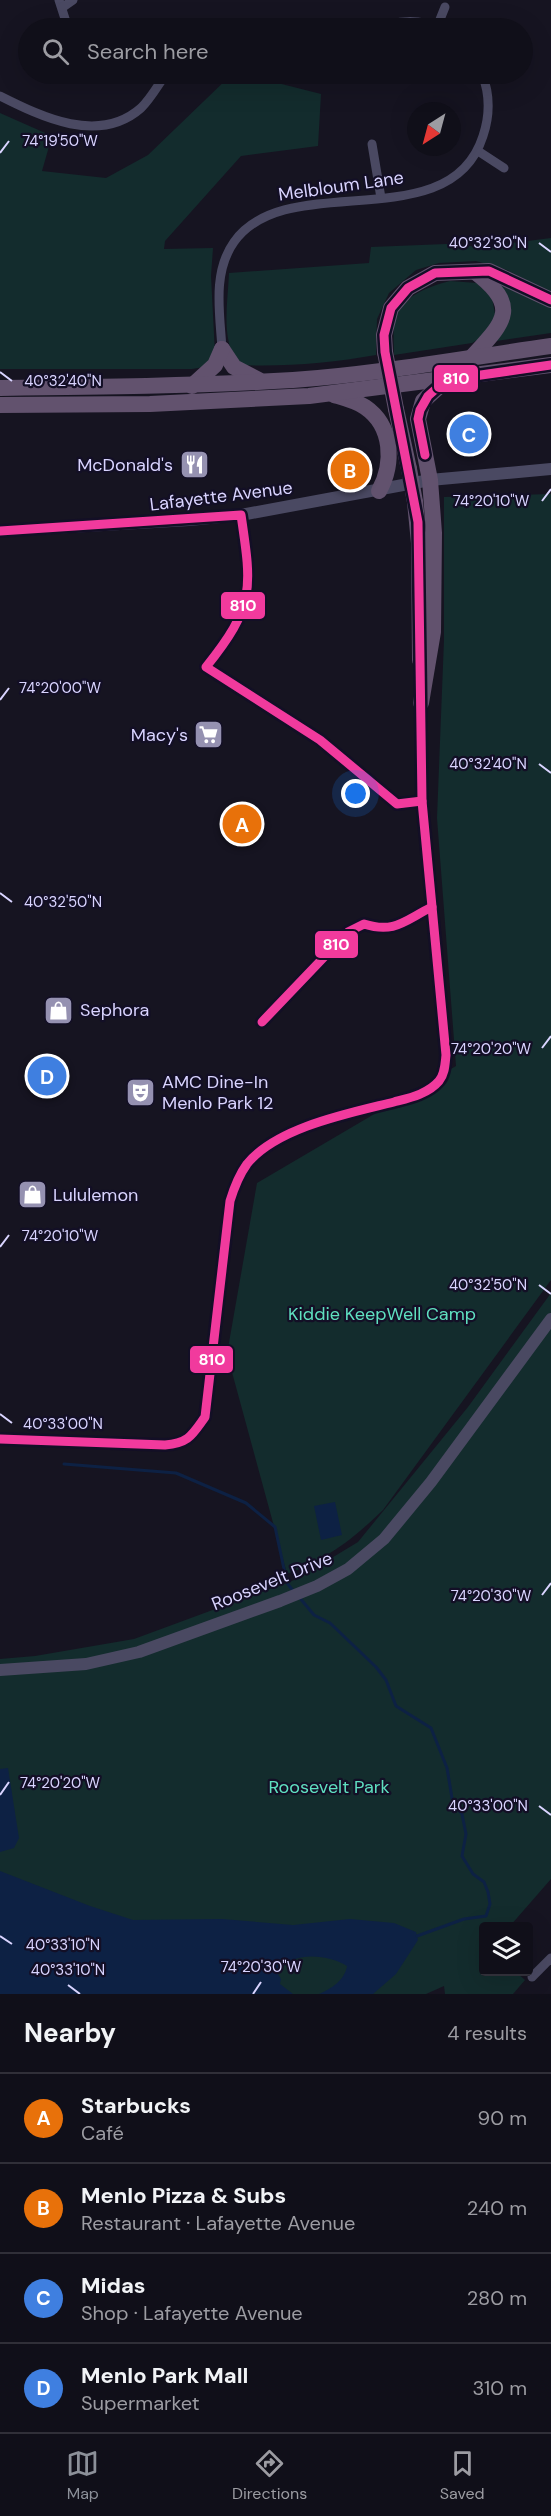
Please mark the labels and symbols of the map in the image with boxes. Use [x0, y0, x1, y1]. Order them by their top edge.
north arrow [407, 102, 461, 156]
text: 74°19'50"W [22, 131, 98, 151]
street label: Melbloum Lane [277, 165, 405, 207]
text: 40°32'30"N [449, 233, 527, 253]
line badge: 810 [433, 364, 479, 393]
text: 810 [443, 368, 469, 389]
text: 40°32'40"N [24, 371, 102, 391]
pin: C [450, 412, 488, 456]
pin: B [330, 448, 370, 492]
restaurant icon: McDonald's [178, 449, 210, 481]
place label: McDonald's [77, 453, 173, 477]
street label: Lafayette Avenue [148, 475, 294, 517]
text: 74°20'10"W [453, 491, 530, 511]
line badge: 810 [220, 591, 266, 620]
text: 810 [230, 595, 256, 616]
text: 74°20'00"W [19, 678, 101, 698]
supermarket icon: Macy's [193, 719, 225, 751]
place label: Macy's [131, 723, 188, 747]
text: 40°32'40"N [449, 754, 527, 774]
your location [341, 779, 370, 808]
pin: A [222, 802, 262, 846]
text: 40°32'50"N [24, 892, 102, 912]
line badge: 810 [314, 930, 359, 959]
text: 810 [323, 934, 349, 955]
shop icon: Sephora [43, 994, 75, 1026]
place label: Sephora [80, 998, 149, 1022]
text: 74°20'20"W [451, 1039, 532, 1059]
pin: D [28, 1054, 66, 1098]
place label: AMC Dine-In Menlo Park 12 [162, 1070, 274, 1115]
theatre icon: AMC Dine-In Menlo Park 12 [125, 1076, 157, 1108]
shop icon: Lululemon [16, 1179, 48, 1211]
place label: Lululemon [53, 1183, 138, 1207]
text: 74°20'10"W [22, 1226, 99, 1246]
text: 40°32'50"N [449, 1275, 527, 1295]
park label: Kiddie KeepWell Camp [288, 1302, 476, 1326]
line badge: 810 [189, 1345, 234, 1374]
text: 810 [199, 1349, 225, 1370]
text: 40°33'00"N [23, 1414, 103, 1434]
street label: Roosevelt Drive [208, 1546, 336, 1616]
text: 74°20'30"W [451, 1586, 532, 1606]
text: 74°20'20"W [20, 1773, 101, 1793]
park label: Roosevelt Park [268, 1775, 390, 1799]
text: 40°33'00"N [448, 1796, 528, 1816]
text: 40°33'10"N [26, 1935, 100, 1955]
text: 74°20'30"W [221, 1957, 302, 1977]
text: 40°33'10"N [31, 1960, 105, 1980]

